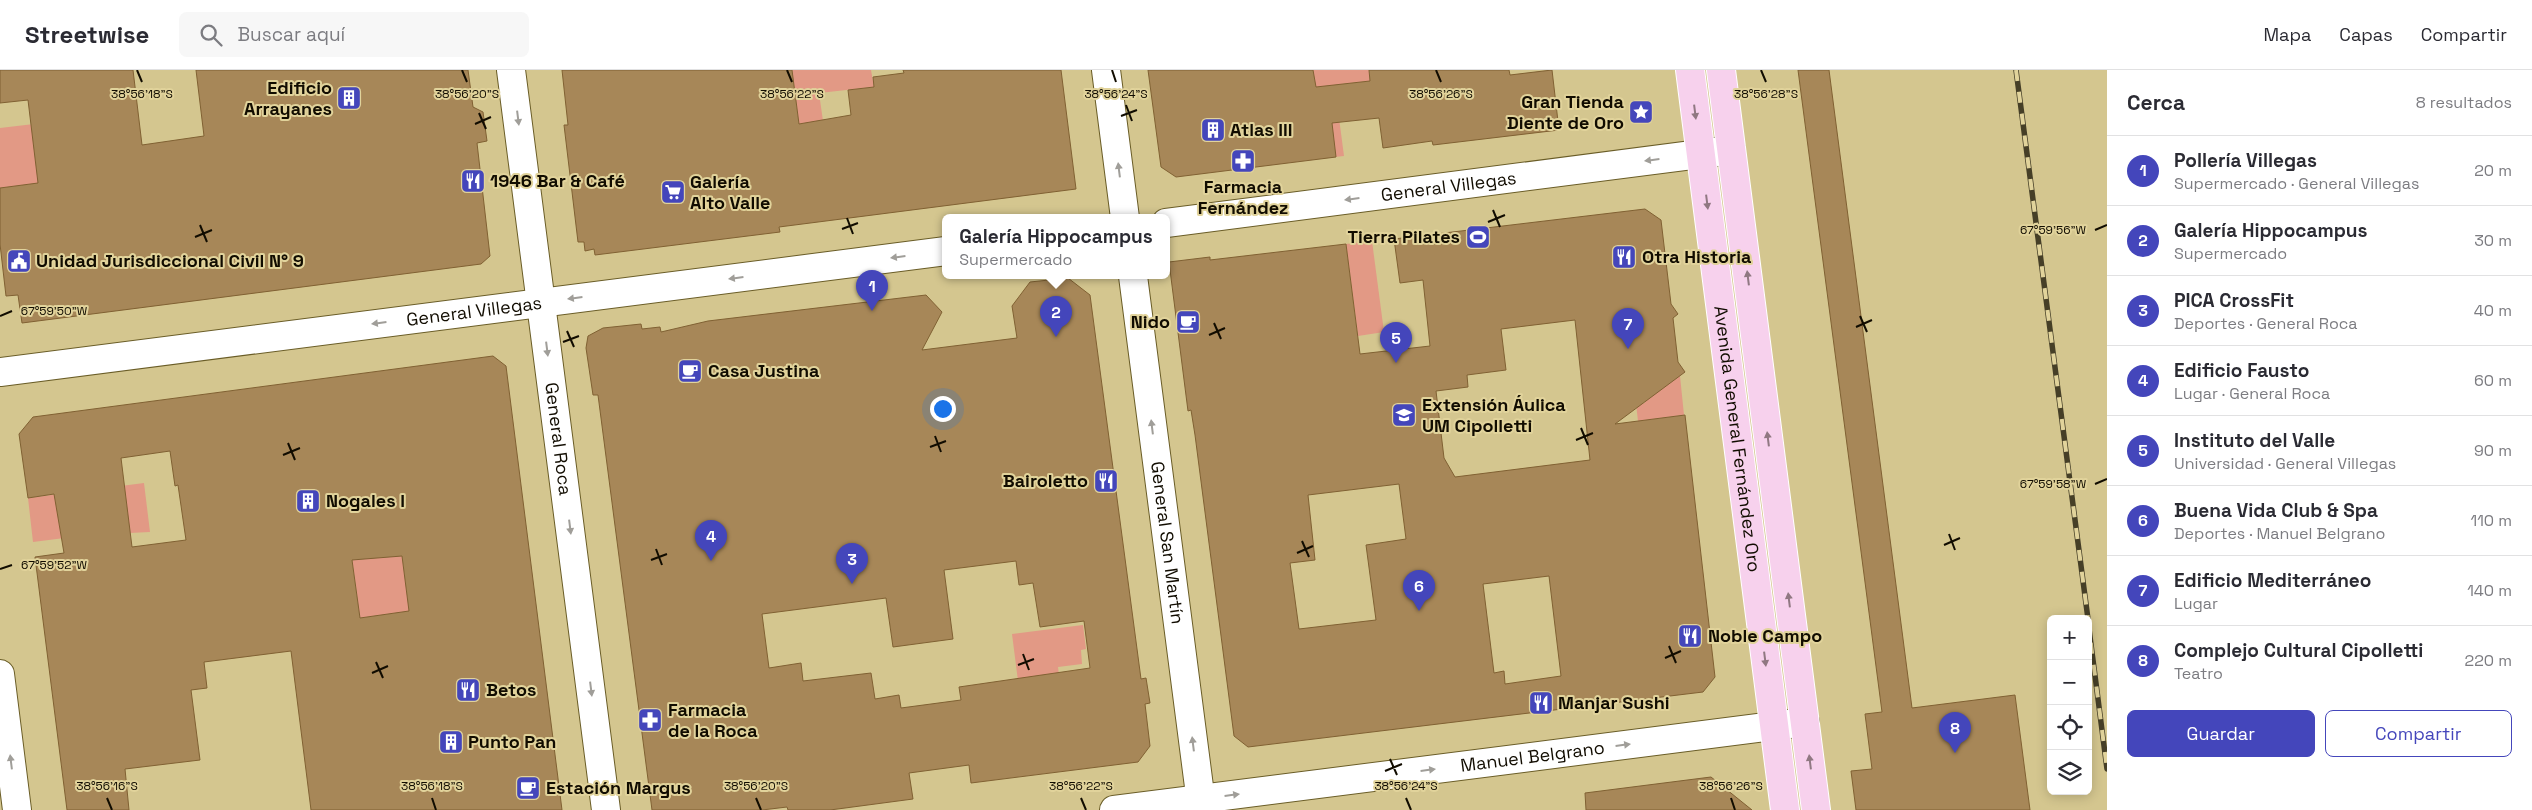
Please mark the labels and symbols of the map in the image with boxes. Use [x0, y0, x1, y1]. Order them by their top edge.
place label: Edificio Arrayanes [244, 76, 332, 120]
building icon: Edificio Arrayanes [336, 85, 362, 111]
text: 38°56'18"S [111, 86, 173, 102]
text: 38°56'20"S [435, 86, 499, 102]
text: 38°56'22"S [760, 86, 824, 102]
text: 38°56'24"S [1084, 86, 1148, 102]
text: 38°56'26"S [1409, 86, 1473, 102]
text: 38°56'28"S [1734, 86, 1798, 102]
place label: Gran Tienda Diente de Oro [1507, 90, 1625, 134]
place icon: Gran Tienda Diente de Oro [1628, 99, 1654, 125]
one-way arrow [1691, 104, 1699, 120]
one-way arrow [514, 111, 522, 127]
building icon: Atlas III [1200, 117, 1226, 143]
place label: Atlas III [1230, 118, 1293, 141]
pharmacy icon: Farmacia Fernández [1230, 148, 1256, 174]
one-way arrow [1644, 157, 1660, 165]
one-way arrow [1115, 162, 1123, 178]
street label: General Villegas [1380, 166, 1518, 206]
restaurant icon: 1946 Bar & Café [460, 168, 486, 194]
place label: 1946 Bar & Café [490, 169, 625, 192]
place label: Galería Alto Valle [690, 170, 770, 214]
place label: Farmacia Fernández [1198, 175, 1288, 219]
supermarket icon: Galería Alto Valle [660, 179, 686, 205]
one-way arrow [1344, 195, 1360, 203]
one-way arrow [1703, 195, 1711, 211]
text: 67°59'56"W [2020, 222, 2087, 238]
sports icon: Tierra Pilates [1465, 224, 1491, 250]
place label: Tierra Pilates [1348, 225, 1460, 248]
restaurant icon: Otra Historia [1611, 244, 1637, 270]
place label: Otra Historia [1642, 245, 1752, 268]
public building icon: Unidad Jurisdiccional Civil N° 9 [6, 248, 32, 274]
place label: Unidad Jurisdiccional Civil N° 9 [36, 249, 304, 272]
one-way arrow [889, 253, 905, 261]
pin: 1 [856, 270, 888, 311]
one-way arrow [1743, 270, 1751, 286]
one-way arrow [728, 274, 744, 282]
street label: General Villegas [405, 291, 543, 331]
one-way arrow [567, 294, 583, 302]
pin: 2 [1040, 296, 1072, 337]
text: 67°59'50"W [21, 303, 88, 319]
street label: Avenida General Fernández Oro [1709, 304, 1766, 573]
pin: 7 [1612, 308, 1644, 349]
cafe icon: Nido [1175, 309, 1201, 335]
place label: Nido [1131, 310, 1170, 333]
one-way arrow [371, 319, 387, 327]
pin: 5 [1380, 322, 1412, 363]
one-way arrow [543, 341, 551, 357]
cafe icon: Casa Justina [677, 358, 703, 384]
place label: Casa Justina [708, 359, 820, 382]
street label: General Roca [540, 381, 578, 497]
place label: Extensión Áulica UM Cipolletti [1422, 393, 1566, 437]
your location [930, 396, 956, 422]
school or university icon: Extensión Áulica UM Cipolletti [1391, 402, 1417, 428]
one-way arrow [1148, 419, 1156, 435]
one-way arrow [1764, 431, 1772, 447]
street label: General San Martín [1146, 460, 1190, 625]
restaurant icon: Bairoletto [1093, 468, 1119, 494]
place label: Bairoletto [1003, 469, 1088, 492]
text: 67°59'58"W [2020, 476, 2087, 492]
building icon: Nogales I [295, 488, 321, 514]
place label: Nogales I [326, 489, 405, 512]
one-way arrow [566, 520, 574, 536]
pin: 4 [695, 520, 727, 561]
pin: 3 [836, 543, 868, 584]
text: 67°59'52"W [21, 557, 87, 573]
pin: 6 [1403, 570, 1435, 611]
one-way arrow [1785, 592, 1793, 608]
restaurant icon: Noble Campo [1677, 623, 1703, 649]
place label: Noble Campo [1708, 624, 1822, 647]
one-way arrow [1761, 651, 1769, 667]
restaurant icon: Betos [455, 677, 481, 703]
place label: Betos [486, 678, 536, 701]
one-way arrow [587, 681, 595, 697]
restaurant icon: Manjar Sushi [1528, 690, 1554, 716]
place label: Manjar Sushi [1558, 691, 1670, 714]
place label: Farmacia de la Roca [668, 698, 758, 742]
pharmacy icon: Farmacia de la Roca [637, 707, 663, 733]
pin: 8 [1939, 712, 1971, 753]
building icon: Punto Pan [438, 729, 464, 755]
place label: Punto Pan [468, 730, 556, 753]
one-way arrow [1189, 736, 1197, 752]
street label: Manuel Belgrano [1459, 736, 1606, 777]
one-way arrow [1616, 741, 1632, 749]
one-way arrow [7, 753, 15, 769]
one-way arrow [1806, 753, 1814, 769]
one-way arrow [1420, 766, 1436, 774]
cafe icon: Estación Margus [515, 775, 541, 801]
place label: Estación Margus [546, 776, 691, 799]
text: 38°56'16"S [76, 778, 138, 794]
text: 38°56'18"S [401, 778, 463, 794]
text: 38°56'20"S [724, 778, 788, 794]
text: 38°56'22"S [1049, 778, 1113, 794]
text: 38°56'24"S [1374, 778, 1438, 794]
text: 38°56'26"S [1699, 778, 1763, 794]
one-way arrow [1224, 791, 1240, 799]

